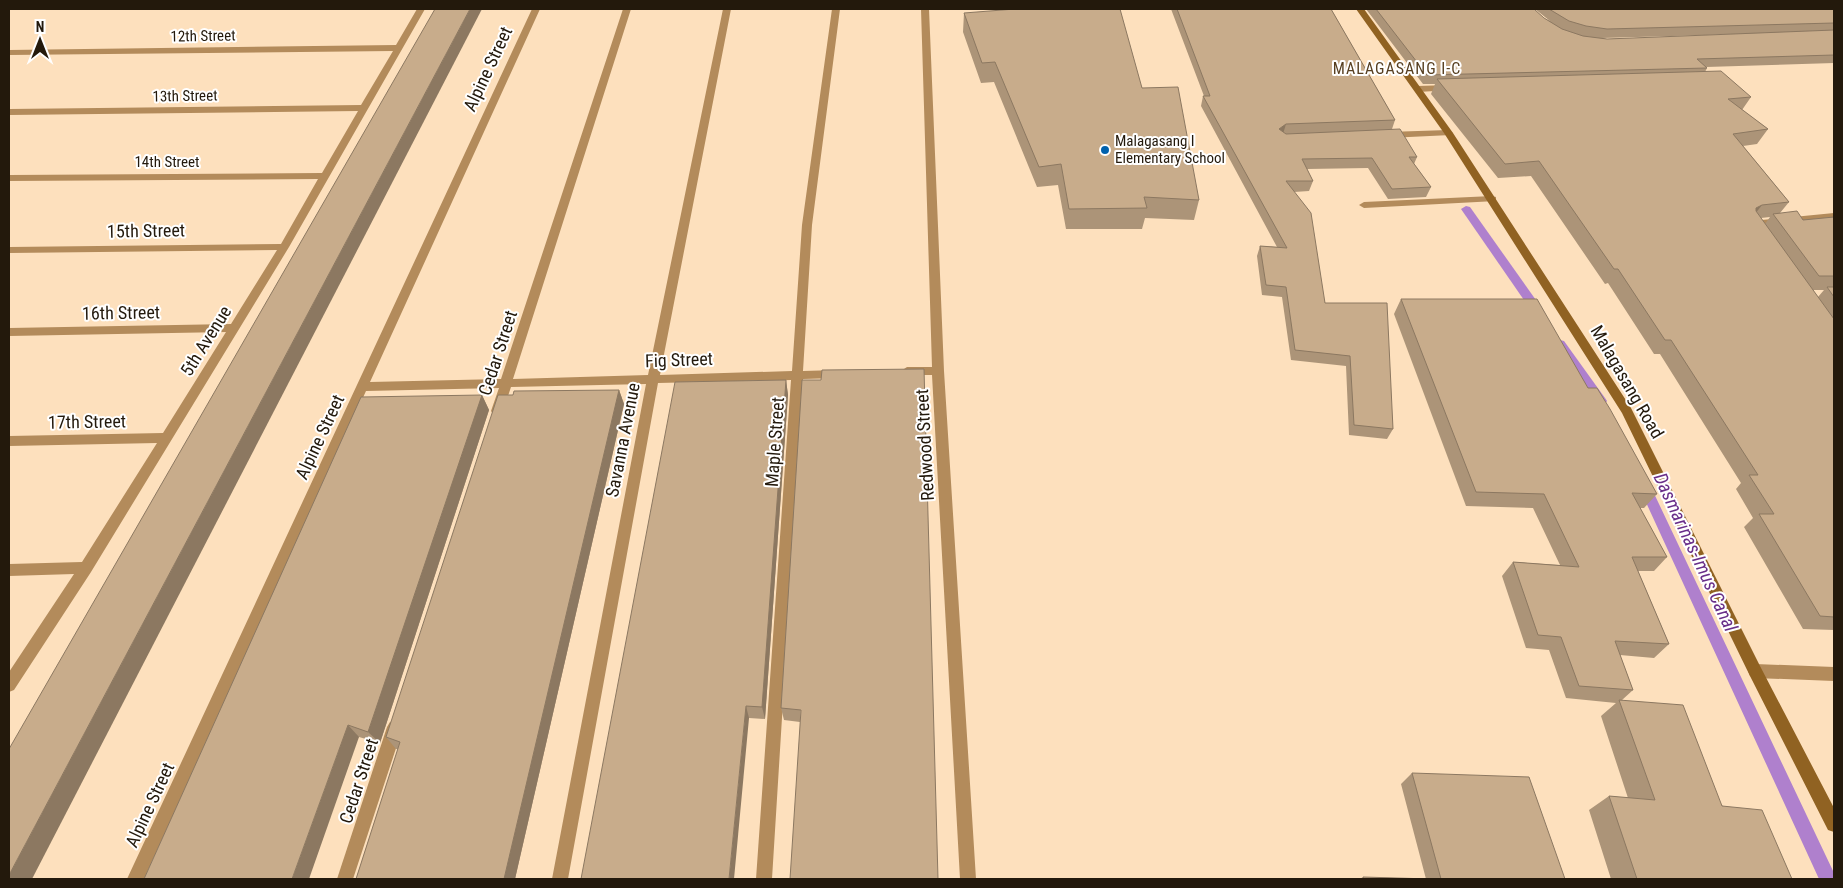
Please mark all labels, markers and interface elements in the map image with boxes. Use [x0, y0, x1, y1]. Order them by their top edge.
north arrow [15, 15, 65, 65]
text: N [36, 19, 44, 35]
street label: Alpine Street [459, 23, 516, 114]
street label: 12th Street [170, 26, 236, 46]
district label: MALAGASANG I-C [1333, 59, 1461, 78]
street label: 13th Street [152, 86, 218, 106]
place label: Malagasang I Elementary School [1115, 132, 1225, 167]
marker: Malagasang I Elementary School [1099, 144, 1111, 156]
street label: 14th Street [134, 153, 200, 171]
street label: 15th Street [107, 219, 185, 242]
street label: 16th Street [82, 301, 160, 324]
street label: 5th Avenue [176, 302, 235, 380]
street label: Cedar Street [474, 308, 521, 398]
street label: Malagasang Road [1587, 321, 1668, 442]
street label: Fig Street [645, 348, 713, 371]
street label: Savanna Avenue [601, 381, 644, 499]
street label: Redwood Street [911, 389, 938, 501]
street label: Alpine Street [291, 391, 348, 482]
street label: Maple Street [761, 396, 788, 488]
street label: 17th Street [48, 410, 126, 433]
water label: Dasmarinas-Imus Canal [1649, 469, 1743, 636]
street label: Cedar Street [335, 736, 382, 826]
street label: Alpine Street [121, 759, 178, 850]

